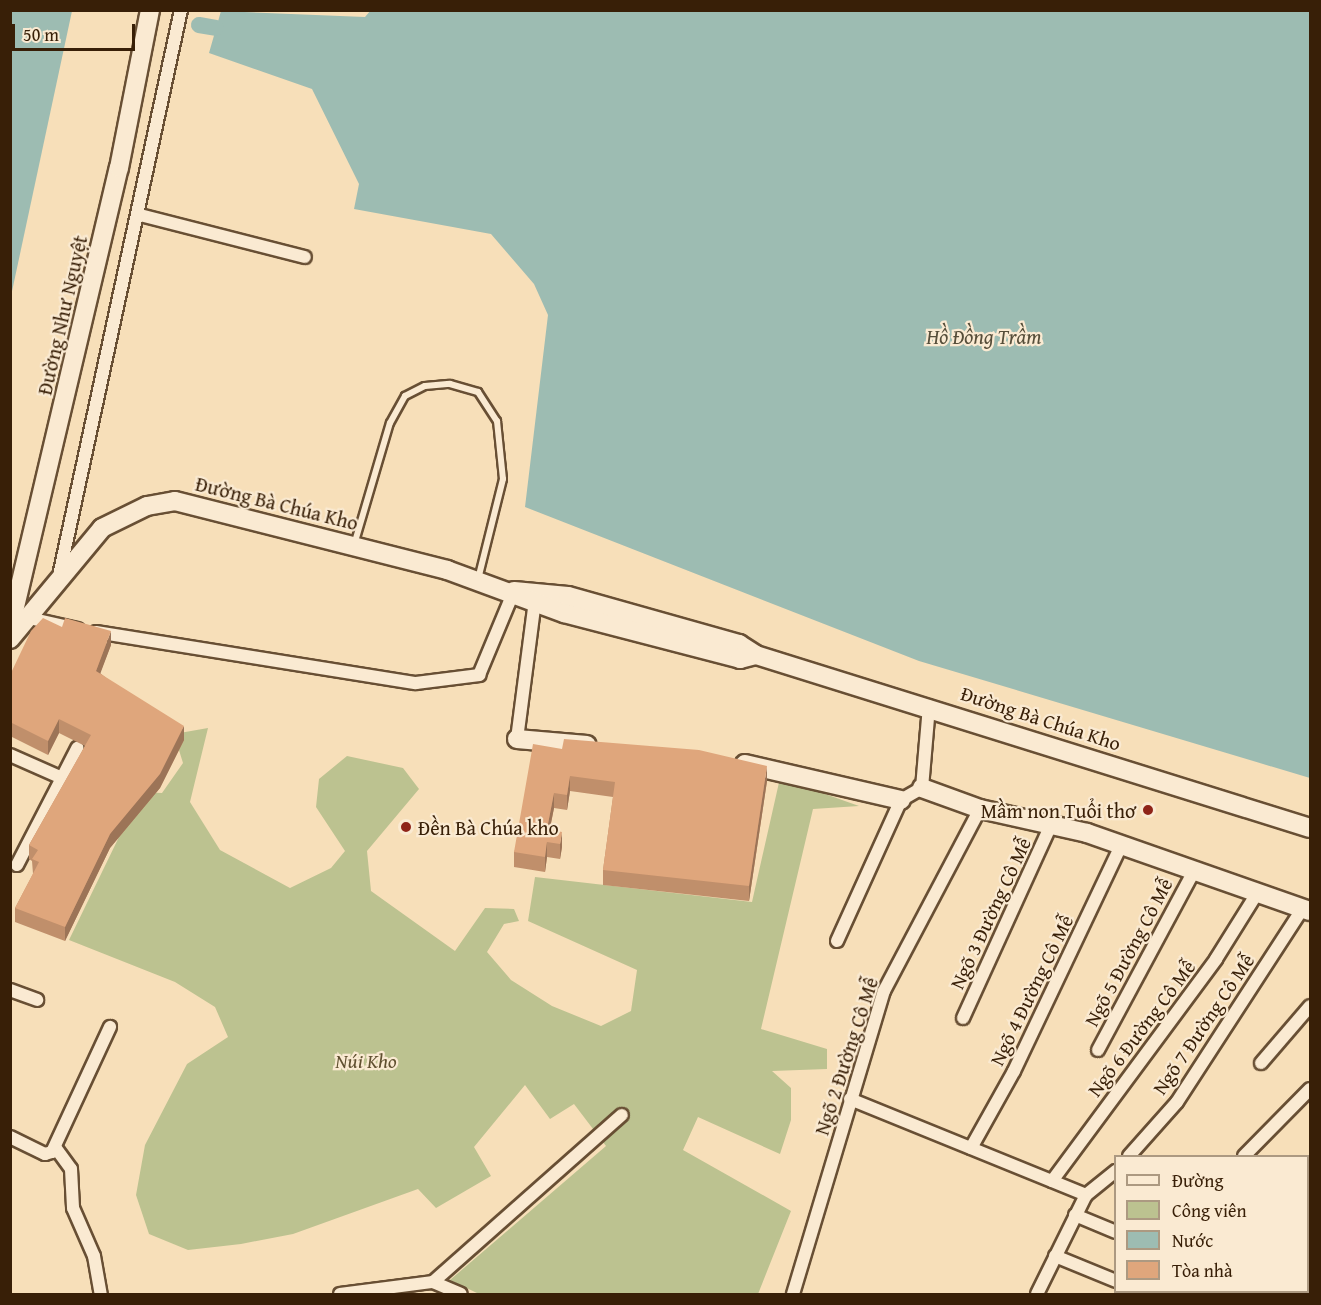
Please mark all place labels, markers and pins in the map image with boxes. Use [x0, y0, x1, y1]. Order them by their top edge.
place label: Mầm non Tuổi thơ [981, 798, 1136, 822]
marker: Mầm non Tuổi thơ [1141, 803, 1155, 817]
place label: Đền Bà Chúa kho [418, 815, 559, 839]
marker: Đền Bà Chúa kho [399, 820, 413, 834]

